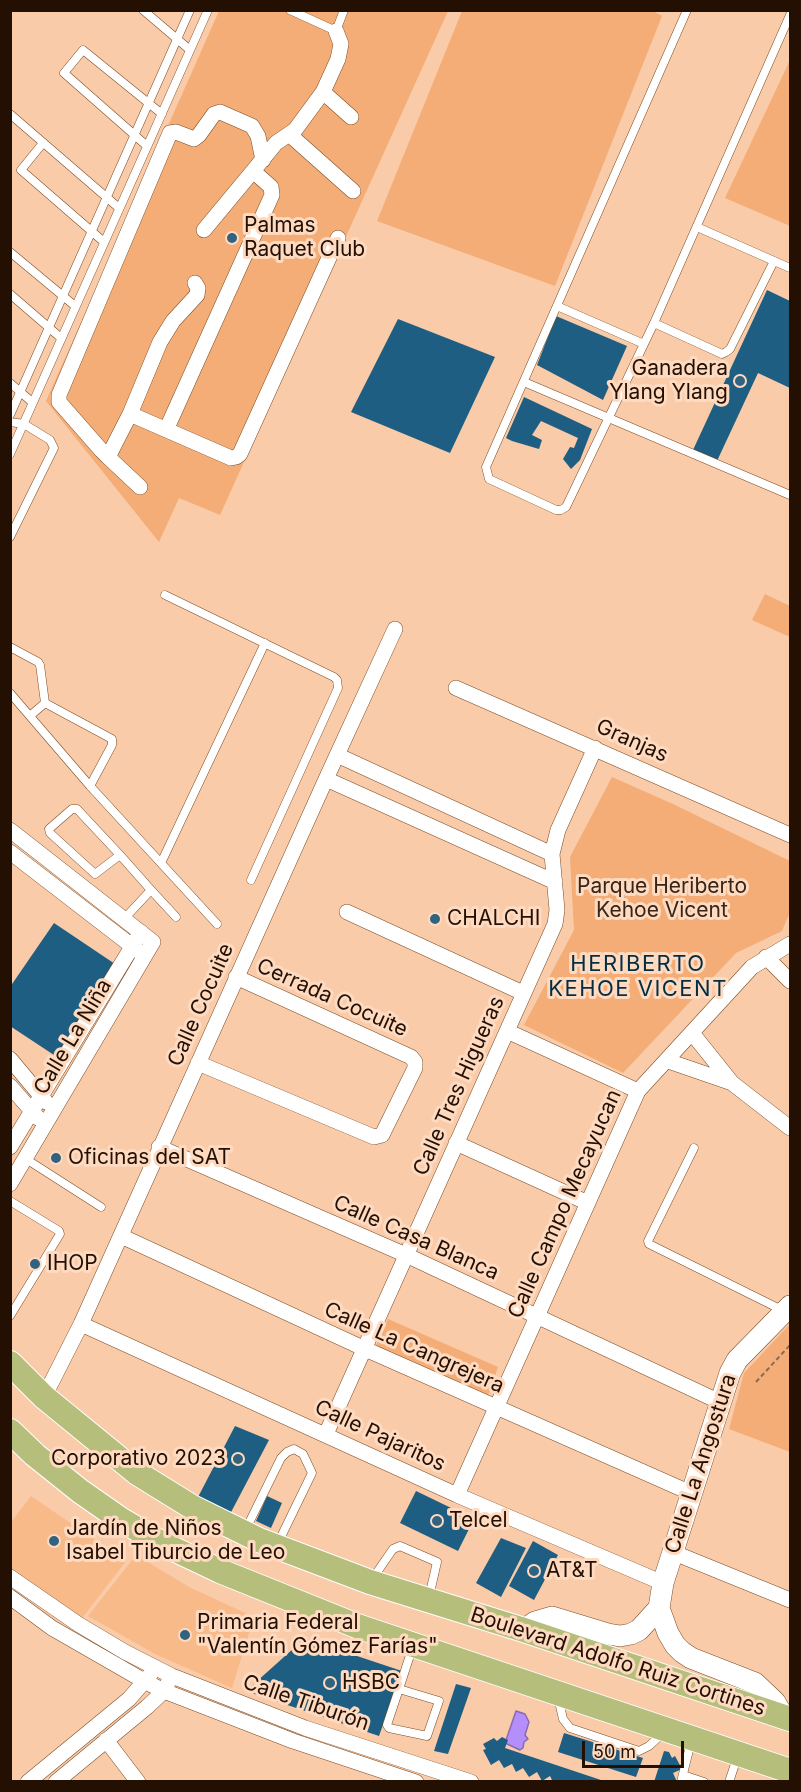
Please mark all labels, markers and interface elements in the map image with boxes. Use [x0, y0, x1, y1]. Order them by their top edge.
place label: Palmas Raquet Club [244, 213, 365, 263]
marker: Palmas Raquet Club [225, 231, 239, 245]
place label: Ganadera Ylang Ylang [609, 356, 728, 406]
marker: Ganadera Ylang Ylang [733, 374, 747, 388]
street label: Granjas [592, 714, 672, 768]
park label: Parque Heriberto Kehoe Vicent [577, 874, 747, 924]
place label: CHALCHI [447, 906, 540, 932]
marker: CHALCHI [428, 912, 442, 926]
street label: Calle Cocuite [163, 940, 239, 1070]
district label: HERIBERTO KEHOE VICENT [548, 951, 728, 1002]
street label: Cerrada Cocuite [253, 953, 411, 1043]
street label: Calle La Niña [29, 975, 117, 1099]
street label: Calle Tres Higueras [408, 992, 510, 1180]
street label: Calle Campo Mecayucan [503, 1086, 627, 1322]
place label: Oficinas del SAT [68, 1145, 231, 1171]
marker: Oficinas del SAT [49, 1151, 63, 1165]
street label: Calle Casa Blanca [329, 1190, 503, 1286]
place label: IHOP [47, 1251, 98, 1277]
marker: IHOP [28, 1257, 42, 1271]
street label: Calle La Cangrejera [320, 1297, 508, 1399]
street label: Calle La Angostura [660, 1371, 742, 1557]
street label: Calle Pajaritos [311, 1395, 449, 1477]
place label: Corporativo 2023 [51, 1446, 226, 1472]
marker: Corporativo 2023 [231, 1452, 245, 1466]
place label: Telcel [449, 1508, 508, 1534]
marker: Telcel [430, 1514, 444, 1528]
place label: Jardín de Niños Isabel Tiburcio de Leo [66, 1516, 285, 1566]
marker: Jardín de Niños Isabel Tiburcio de Leo [47, 1534, 61, 1548]
place label: AT&T [546, 1558, 597, 1584]
marker: AT&T [527, 1564, 541, 1578]
street label: Boulevard Adolfo Ruiz Cortines [467, 1602, 769, 1722]
place label: Primaria Federal "Valentín Gómez Farías" [197, 1610, 438, 1660]
marker: Primaria Federal "Valentín Gómez Farías" [178, 1628, 192, 1642]
street label: Calle Tiburón [240, 1670, 372, 1736]
place label: HSBC [342, 1670, 400, 1696]
marker: HSBC [323, 1676, 337, 1690]
scale bar [585, 1729, 687, 1767]
text: 50 m [593, 1741, 636, 1762]

